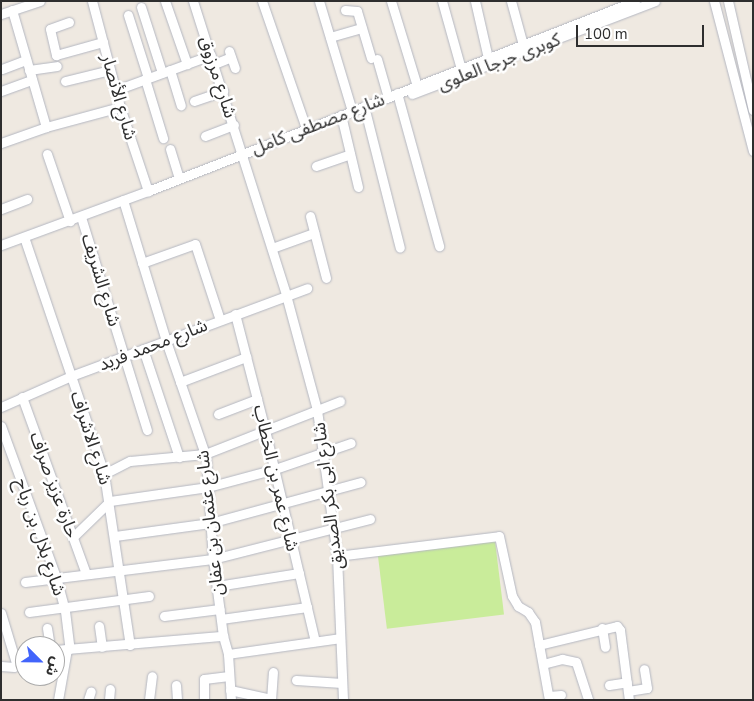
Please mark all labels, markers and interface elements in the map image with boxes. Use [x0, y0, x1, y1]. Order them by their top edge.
scale bar [579, 15, 706, 47]
text: 100 m [584, 24, 628, 44]
street label: كوبرى جرجا العلوى [435, 29, 563, 95]
street label: شارع مرزوق [195, 33, 241, 121]
street label: شارع الأنصار [96, 52, 142, 142]
street label: شارع مصطفى كامل [248, 89, 388, 159]
street label: شارع الشريف [77, 231, 125, 329]
street label: شارع محمد فريد [96, 314, 210, 376]
street label: شارع الاشراف [66, 388, 116, 488]
street label: شارع عمر بن الخطاب [249, 403, 303, 553]
street label: شارع ابى بكر الصديق [308, 421, 348, 571]
street label: حارة عزيز صراف [25, 429, 83, 541]
street label: شارع عثمان بن عفان [192, 449, 228, 597]
street label: شارع بلال بن رباح [10, 475, 70, 599]
north arrow [15, 636, 65, 686]
text: ش [41, 654, 66, 679]

